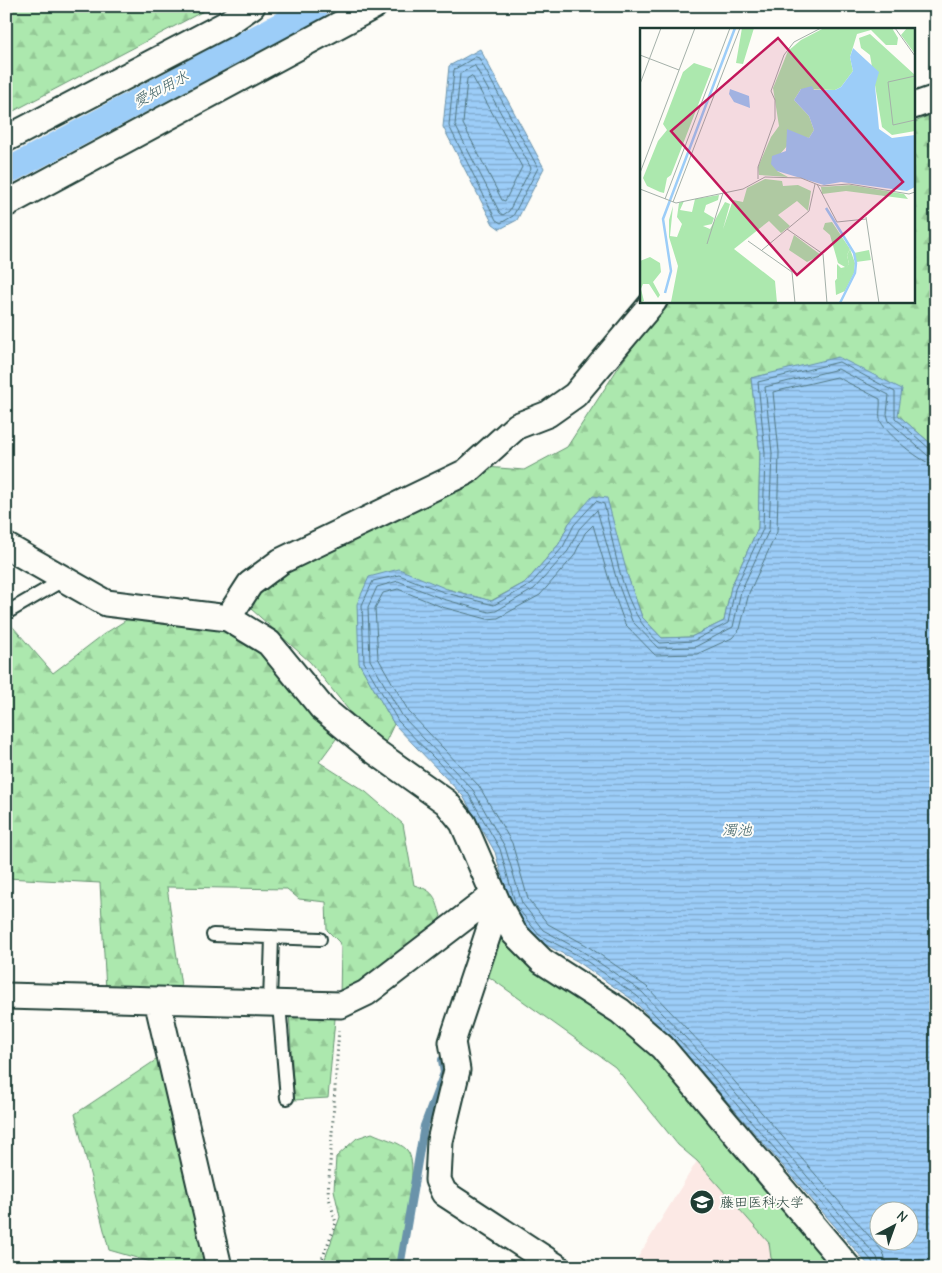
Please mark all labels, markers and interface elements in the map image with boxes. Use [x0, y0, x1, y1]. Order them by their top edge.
inset map [640, 28, 914, 302]
water label: 愛知用水 [130, 67, 192, 111]
water label: 濁池 [722, 821, 753, 839]
school or university icon: 藤田医科大学 [689, 1189, 715, 1215]
place label: 藤田医科大学 [720, 1194, 804, 1211]
north arrow [870, 1200, 920, 1250]
text: N [893, 1207, 911, 1226]

